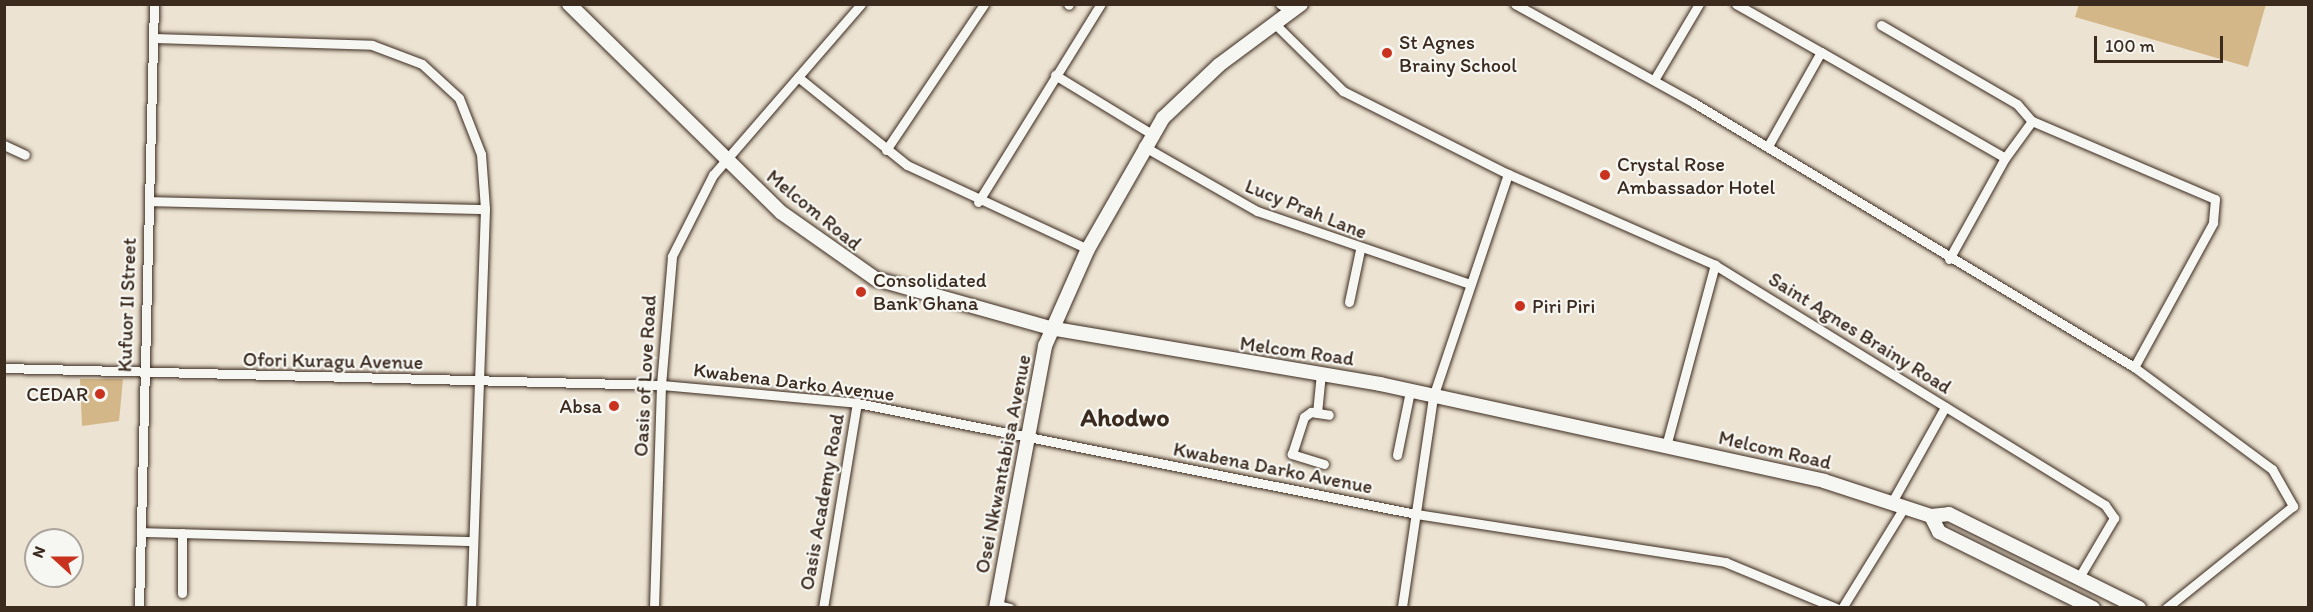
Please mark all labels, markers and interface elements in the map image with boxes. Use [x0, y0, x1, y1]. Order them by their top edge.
scale bar [2097, 24, 2226, 62]
place label: St Agnes Brainy School [1399, 30, 1517, 77]
text: 100 m [2105, 35, 2155, 57]
marker: St Agnes Brainy School [1380, 46, 1394, 60]
place label: Crystal Rose Ambassador Hotel [1617, 152, 1775, 199]
street label: Melcom Road [762, 165, 866, 255]
marker: Crystal Rose Ambassador Hotel [1598, 168, 1612, 182]
street label: Lucy Prah Lane [1241, 174, 1371, 244]
street label: Kufuor II Street [113, 238, 141, 372]
street label: Saint Agnes Brainy Road [1764, 267, 1956, 399]
place label: Consolidated Bank Ghana [873, 268, 987, 315]
marker: Consolidated Bank Ghana [854, 285, 868, 299]
place label: Piri Piri [1532, 294, 1596, 318]
street label: Oasis of Love Road [629, 295, 661, 457]
marker: Piri Piri [1513, 299, 1527, 313]
street label: Melcom Road [1239, 331, 1355, 371]
street label: Ofori Kuragu Avenue [243, 347, 423, 375]
street label: Osei Nkwantabisa Avenue [970, 353, 1036, 575]
street label: Kwabena Darko Avenue [693, 358, 895, 406]
place label: CEDAR [26, 382, 88, 406]
marker: CEDAR [93, 387, 107, 401]
place label: Absa [559, 394, 602, 418]
marker: Absa [607, 399, 621, 413]
district label: Ahodwo [1081, 402, 1169, 434]
street label: Oasis Academy Road [795, 412, 849, 592]
street label: Melcom Road [1716, 425, 1834, 475]
street label: Kwabena Darko Avenue [1172, 437, 1374, 499]
north arrow [24, 528, 84, 588]
text: N [28, 544, 49, 561]

